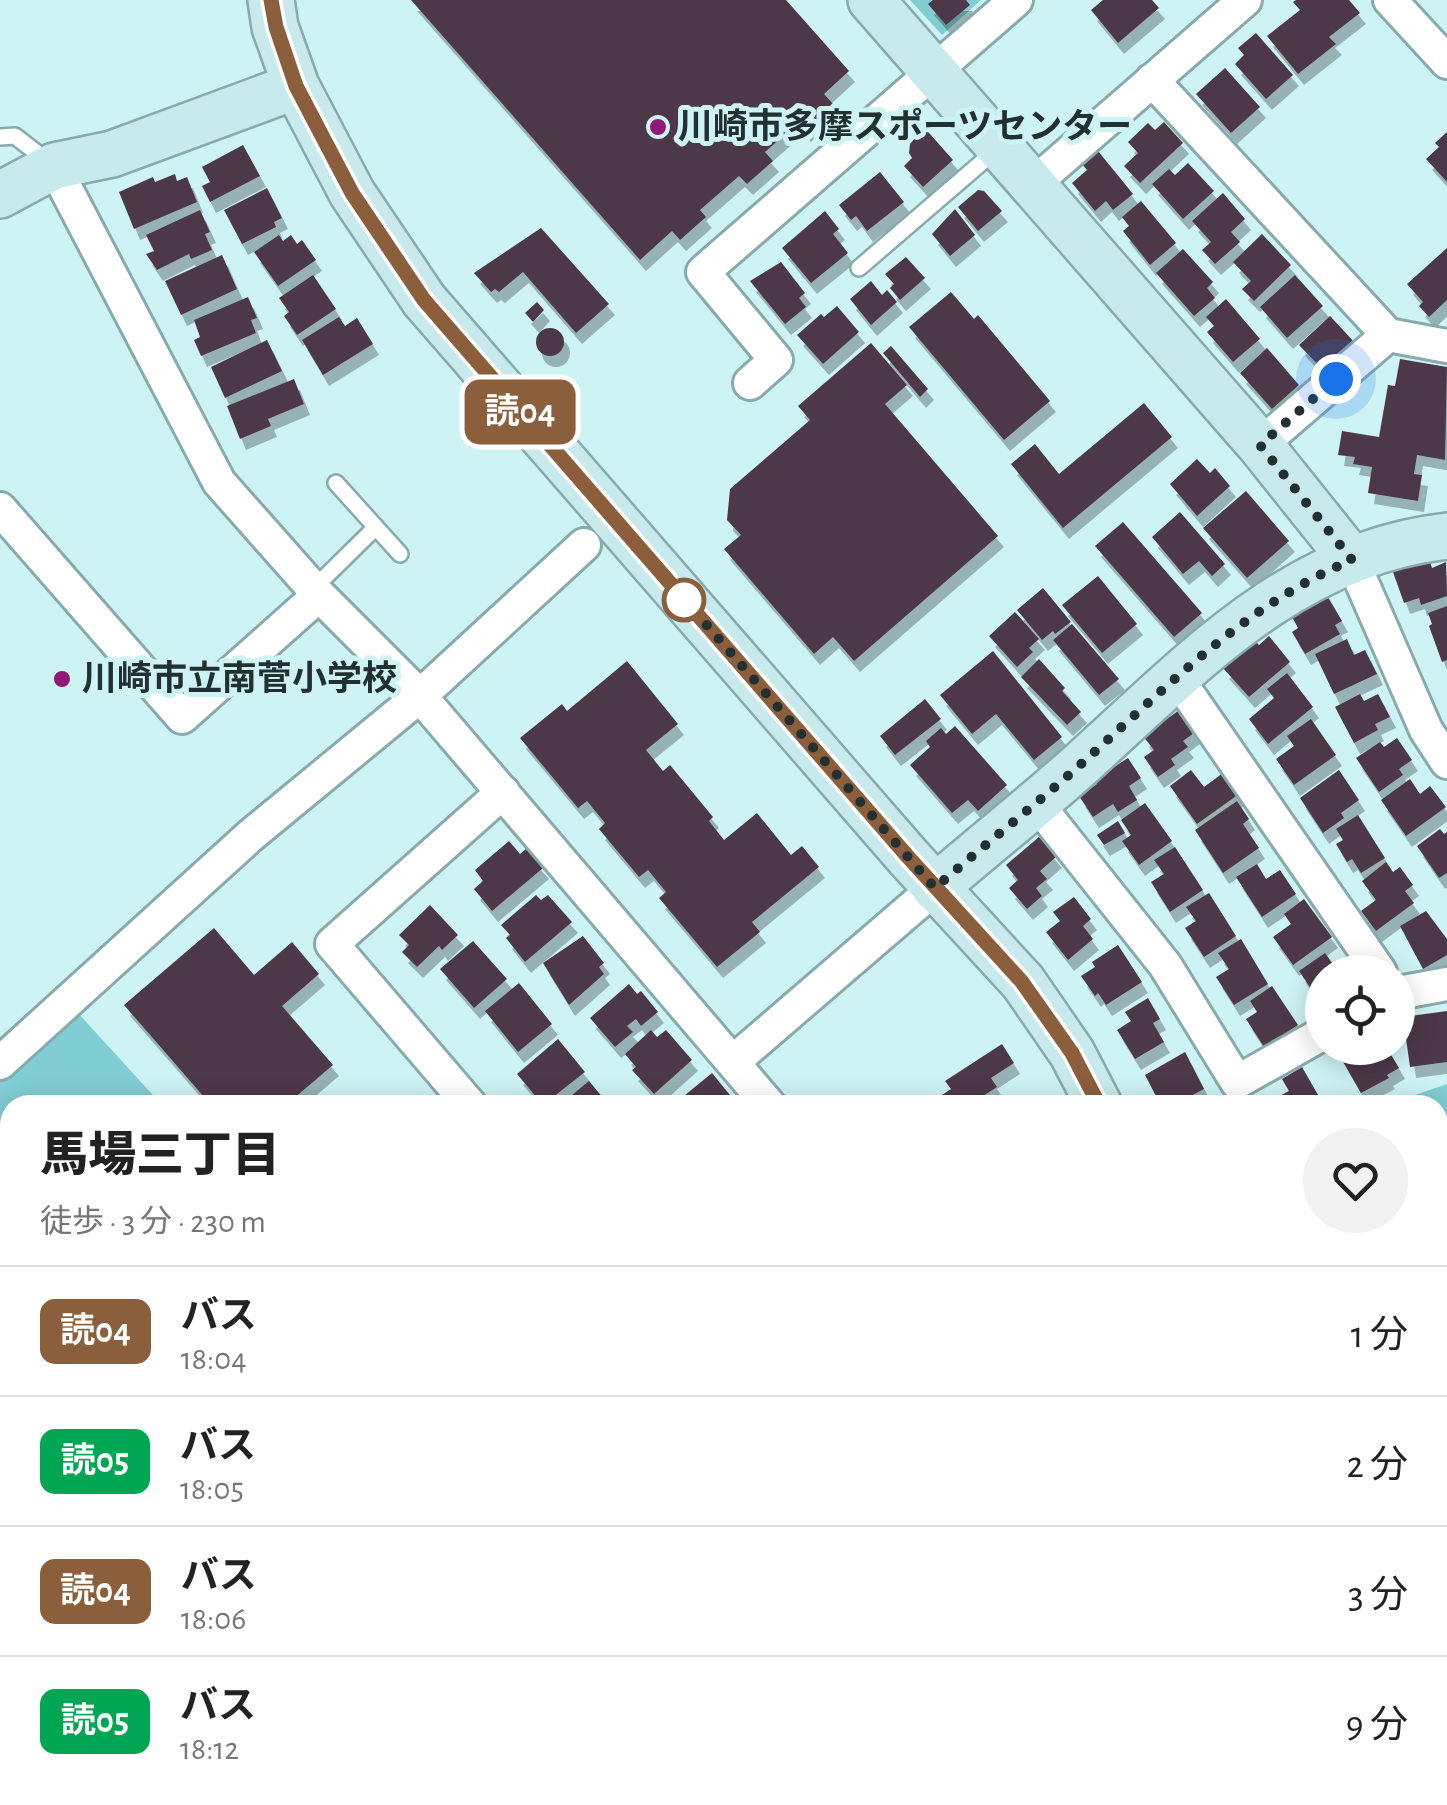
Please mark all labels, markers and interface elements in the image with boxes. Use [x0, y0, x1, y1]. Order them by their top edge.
place label: 川崎市多摩スポーツセンター [678, 107, 1132, 145]
marker: 川崎市多摩スポーツセンター [647, 116, 669, 138]
your location [1311, 354, 1361, 404]
line badge: 読04 [462, 380, 578, 444]
text: 読04 [485, 395, 555, 430]
unlabelled marker [663, 579, 705, 621]
place label: 川崎市立南菅小学校 [82, 659, 397, 697]
marker: 川崎市立南菅小学校 [51, 668, 73, 690]
map controls [1305, 955, 1415, 1065]
button: locate [1305, 955, 1415, 1065]
button: heart [1303, 1128, 1408, 1233]
text: 馬場三丁目 [40, 1133, 280, 1181]
text: 徒歩 · 3 分 · 230 m [40, 1206, 266, 1238]
text: バス [181, 1298, 257, 1336]
text: 読04 [60, 1314, 131, 1349]
text: 1 分 [1351, 1317, 1408, 1355]
text: 18:04 [181, 1343, 247, 1375]
text: バス [180, 1428, 256, 1466]
text: 読05 [61, 1444, 129, 1479]
text: 2 分 [1346, 1447, 1408, 1485]
text: 18:05 [180, 1473, 244, 1505]
text: バス [181, 1558, 257, 1596]
text: 読04 [60, 1574, 131, 1609]
text: 3 分 [1348, 1577, 1408, 1615]
text: 18:06 [181, 1603, 246, 1635]
text: バス [180, 1688, 256, 1726]
text: 読05 [61, 1704, 129, 1739]
text: 9 分 [1346, 1707, 1408, 1745]
text: 18:12 [180, 1733, 239, 1765]

